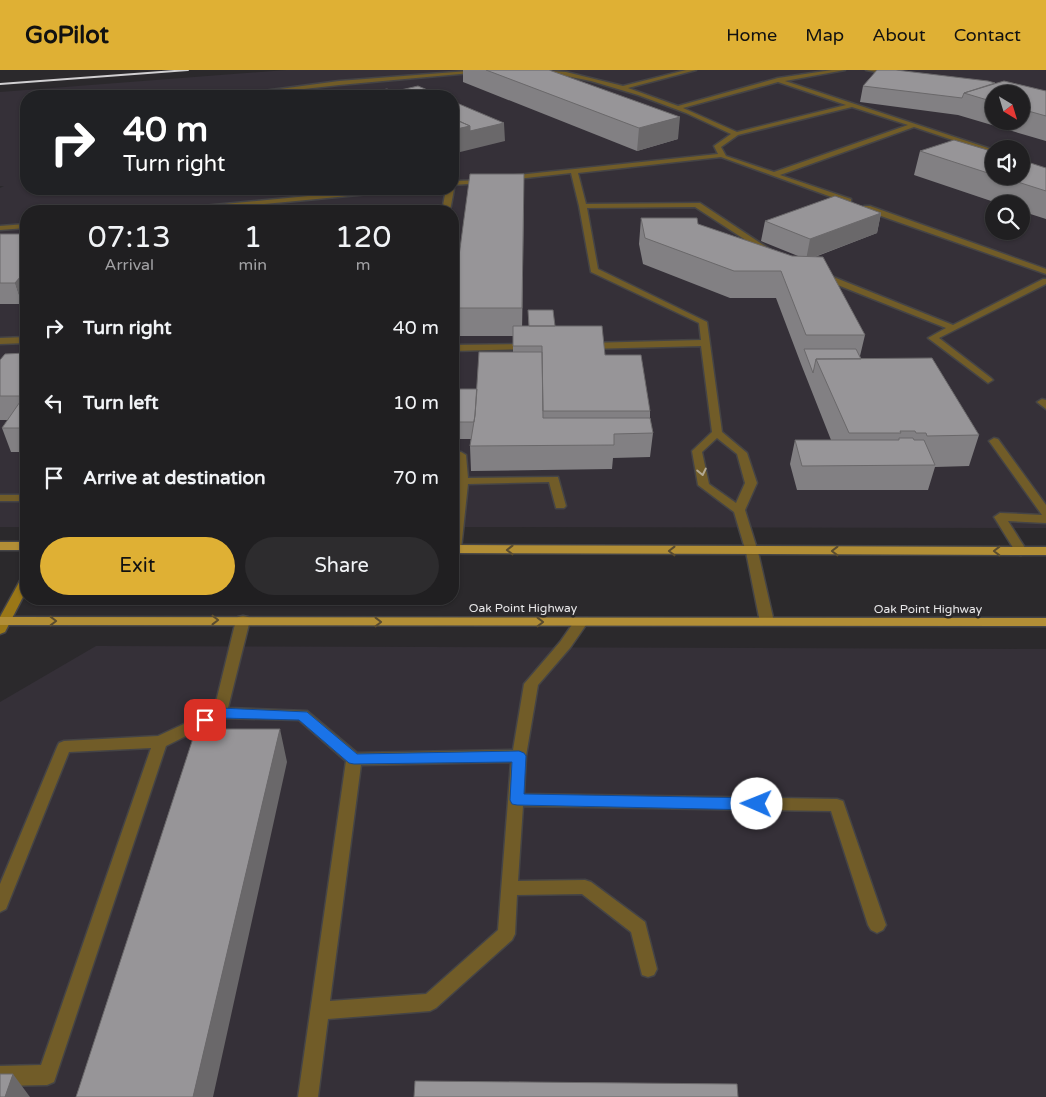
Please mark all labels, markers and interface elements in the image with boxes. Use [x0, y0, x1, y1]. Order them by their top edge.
text: GoPilot [25, 21, 109, 50]
text: Home [726, 24, 777, 46]
text: Map [805, 24, 844, 46]
text: About [872, 24, 926, 46]
text: Contact [954, 24, 1021, 46]
north arrow [985, 85, 1030, 130]
map controls [985, 85, 1030, 240]
text: 40 m [123, 109, 208, 151]
icon: right [40, 110, 105, 175]
button: sound [985, 140, 1030, 185]
text: Turn right [123, 151, 225, 177]
button: search [985, 195, 1030, 240]
text: 07:13 [88, 219, 171, 256]
text: 1 [243, 219, 262, 256]
text: 120 [335, 219, 391, 256]
text: Arrival [105, 255, 154, 275]
text: min [239, 255, 267, 275]
text: m [356, 255, 370, 275]
icon: right [40, 314, 68, 342]
text: Turn right [83, 317, 171, 339]
text: 40 m [393, 317, 439, 339]
icon: left [40, 389, 68, 417]
text: Turn left [83, 392, 159, 414]
text: 10 m [393, 392, 439, 414]
icon: arrive [40, 464, 68, 492]
text: Arrive at destination [83, 467, 266, 489]
text: 70 m [393, 467, 439, 489]
one-way arrow [696, 468, 706, 477]
button: Exit [40, 537, 235, 595]
button: Share [245, 537, 439, 595]
one-way arrow [506, 545, 514, 555]
one-way arrow [668, 546, 676, 556]
one-way arrow [831, 546, 838, 556]
one-way arrow [993, 546, 1001, 556]
street label: Oak Point Highway [469, 601, 578, 615]
street label: Oak Point Highway [874, 602, 983, 616]
one-way arrow [212, 615, 219, 625]
one-way arrow [49, 616, 57, 626]
one-way arrow [374, 617, 382, 627]
one-way arrow [536, 617, 544, 627]
pin [184, 699, 226, 741]
icon: arrive [191, 706, 219, 734]
position arrow [730, 777, 782, 829]

